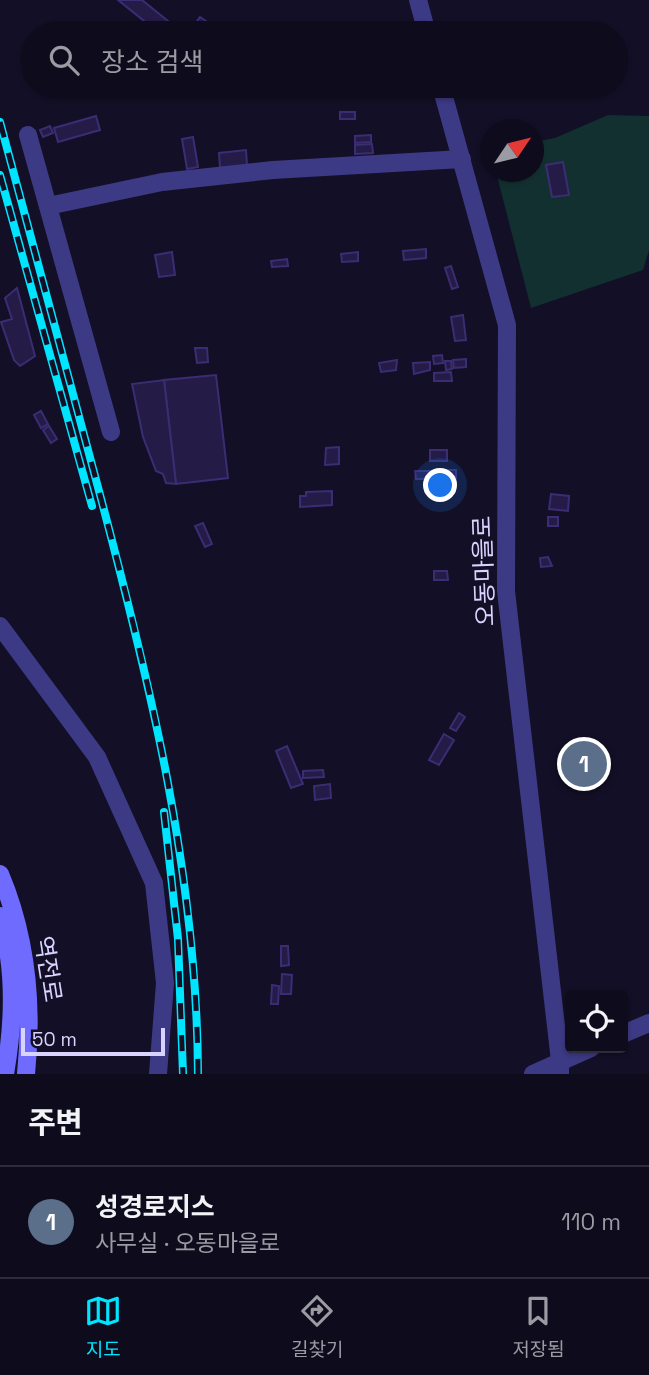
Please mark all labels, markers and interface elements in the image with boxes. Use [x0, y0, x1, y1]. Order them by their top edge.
search box [21, 21, 628, 98]
icon: search [45, 41, 83, 79]
text: 장소 검색 [101, 45, 203, 79]
north arrow [481, 119, 544, 182]
your location [423, 468, 457, 502]
street label: 오동마을로 [466, 515, 501, 627]
pin: 1 [561, 738, 607, 790]
street label: 역전로 [28, 934, 69, 1004]
map controls [565, 990, 628, 1053]
button: locate [565, 990, 628, 1053]
scale bar [21, 1025, 164, 1057]
text: 50 m [32, 1027, 77, 1052]
text: 주변 [28, 1103, 83, 1142]
text: 성경로지스 [95, 1190, 215, 1224]
text: 1 [46, 1207, 56, 1237]
text: 110 m [561, 1207, 621, 1237]
text: 사무실 · 오동마을로 [95, 1228, 280, 1258]
tab: 지도 [84, 1292, 122, 1362]
tab: 길찾기 [291, 1292, 343, 1362]
tab: 저장됨 [512, 1292, 565, 1362]

